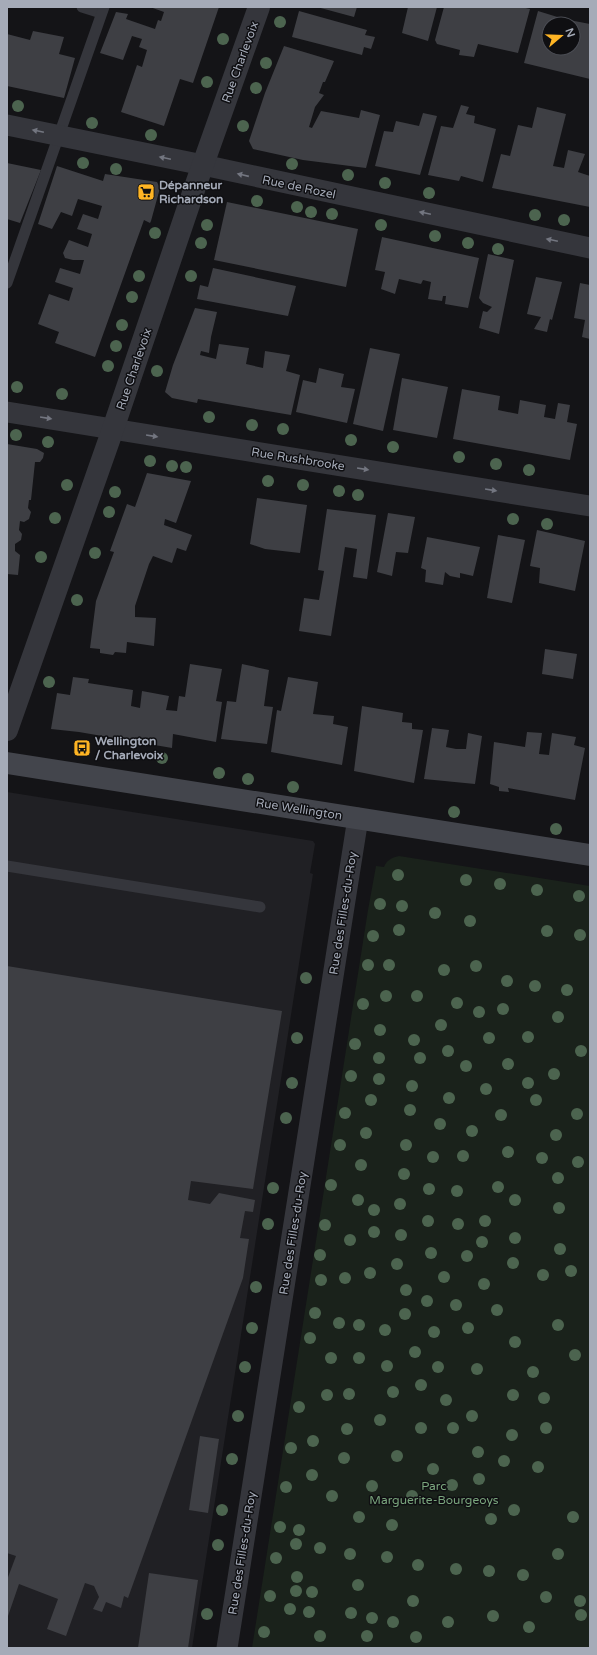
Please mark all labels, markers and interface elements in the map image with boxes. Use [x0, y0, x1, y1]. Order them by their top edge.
north arrow [541, 16, 581, 56]
street label: Rue Charlevoix [219, 19, 261, 105]
text: N [562, 27, 578, 39]
one-way arrow [31, 128, 44, 134]
one-way arrow [159, 155, 171, 161]
one-way arrow [237, 171, 249, 177]
street label: Rue de Rozel [261, 172, 337, 202]
place label: Dépanneur Richardson [159, 178, 223, 206]
supermarket icon: Dépanneur Richardson [136, 182, 156, 202]
one-way arrow [419, 210, 431, 216]
one-way arrow [546, 237, 558, 243]
street label: Rue Charlevoix [113, 326, 155, 412]
one-way arrow [39, 415, 52, 421]
one-way arrow [146, 433, 158, 439]
street label: Rue Rushbrooke [250, 445, 346, 473]
one-way arrow [357, 466, 369, 472]
one-way arrow [485, 487, 497, 493]
place label: Wellington / Charlevoix [95, 734, 164, 762]
bus stop icon: Wellington / Charlevoix [72, 738, 92, 758]
street label: Rue Wellington [255, 795, 343, 823]
street label: Rue des Filles-du-Roy [326, 850, 360, 976]
street label: Rue des Filles-du-Roy [276, 1170, 310, 1296]
park label: Parc Marguerite-Bourgeoys [369, 1479, 499, 1507]
street label: Rue des Filles-du-Roy [225, 1490, 259, 1616]

